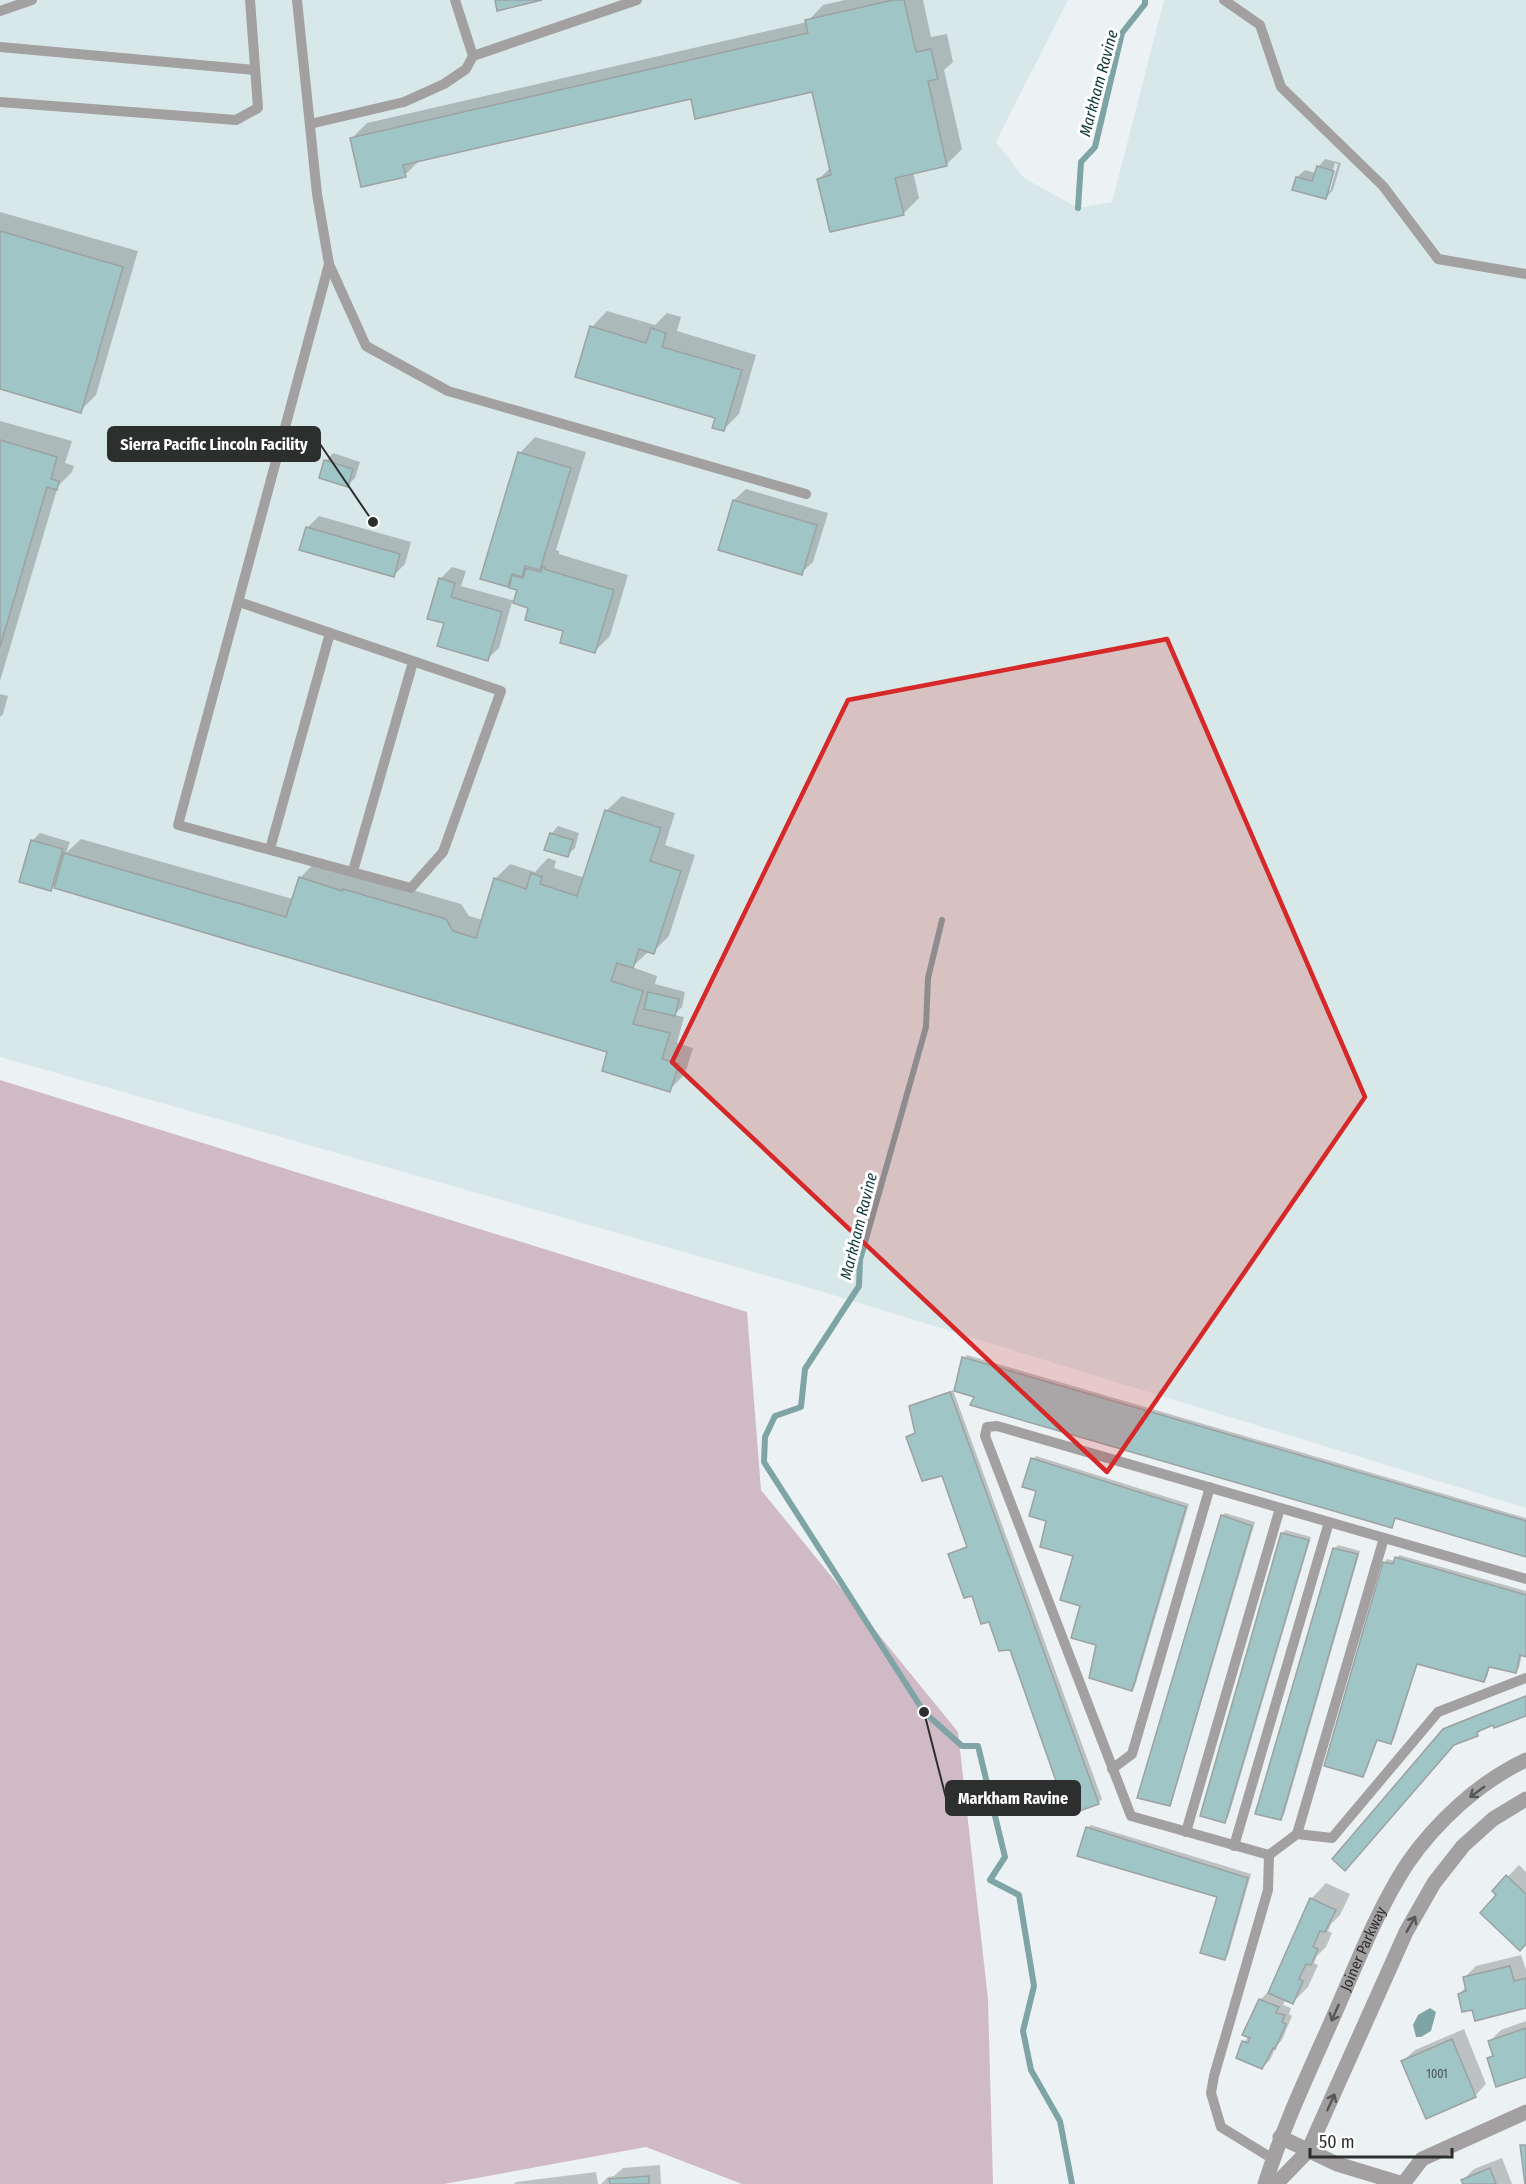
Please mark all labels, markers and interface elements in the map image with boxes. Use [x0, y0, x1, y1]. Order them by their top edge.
water label: Markham Ravine [1075, 27, 1122, 138]
callout: Sierra Pacific Lincoln Facility [108, 427, 320, 461]
text: Sierra Pacific Lincoln Facility [120, 435, 308, 454]
water label: Markham Ravine [836, 1170, 881, 1281]
callout: Markham Ravine [946, 1781, 1080, 1815]
one-way arrow [1469, 1785, 1485, 1798]
text: Markham Ravine [958, 1789, 1068, 1808]
street label: Joiner Parkway [1337, 1904, 1390, 1994]
one-way arrow [1405, 1916, 1417, 1933]
one-way arrow [1329, 2004, 1340, 2022]
house number: 1001 [1426, 2067, 1448, 2081]
one-way arrow [1326, 2093, 1338, 2111]
scale bar [1310, 2121, 1452, 2159]
text: 50 m [1319, 2131, 1355, 2153]

